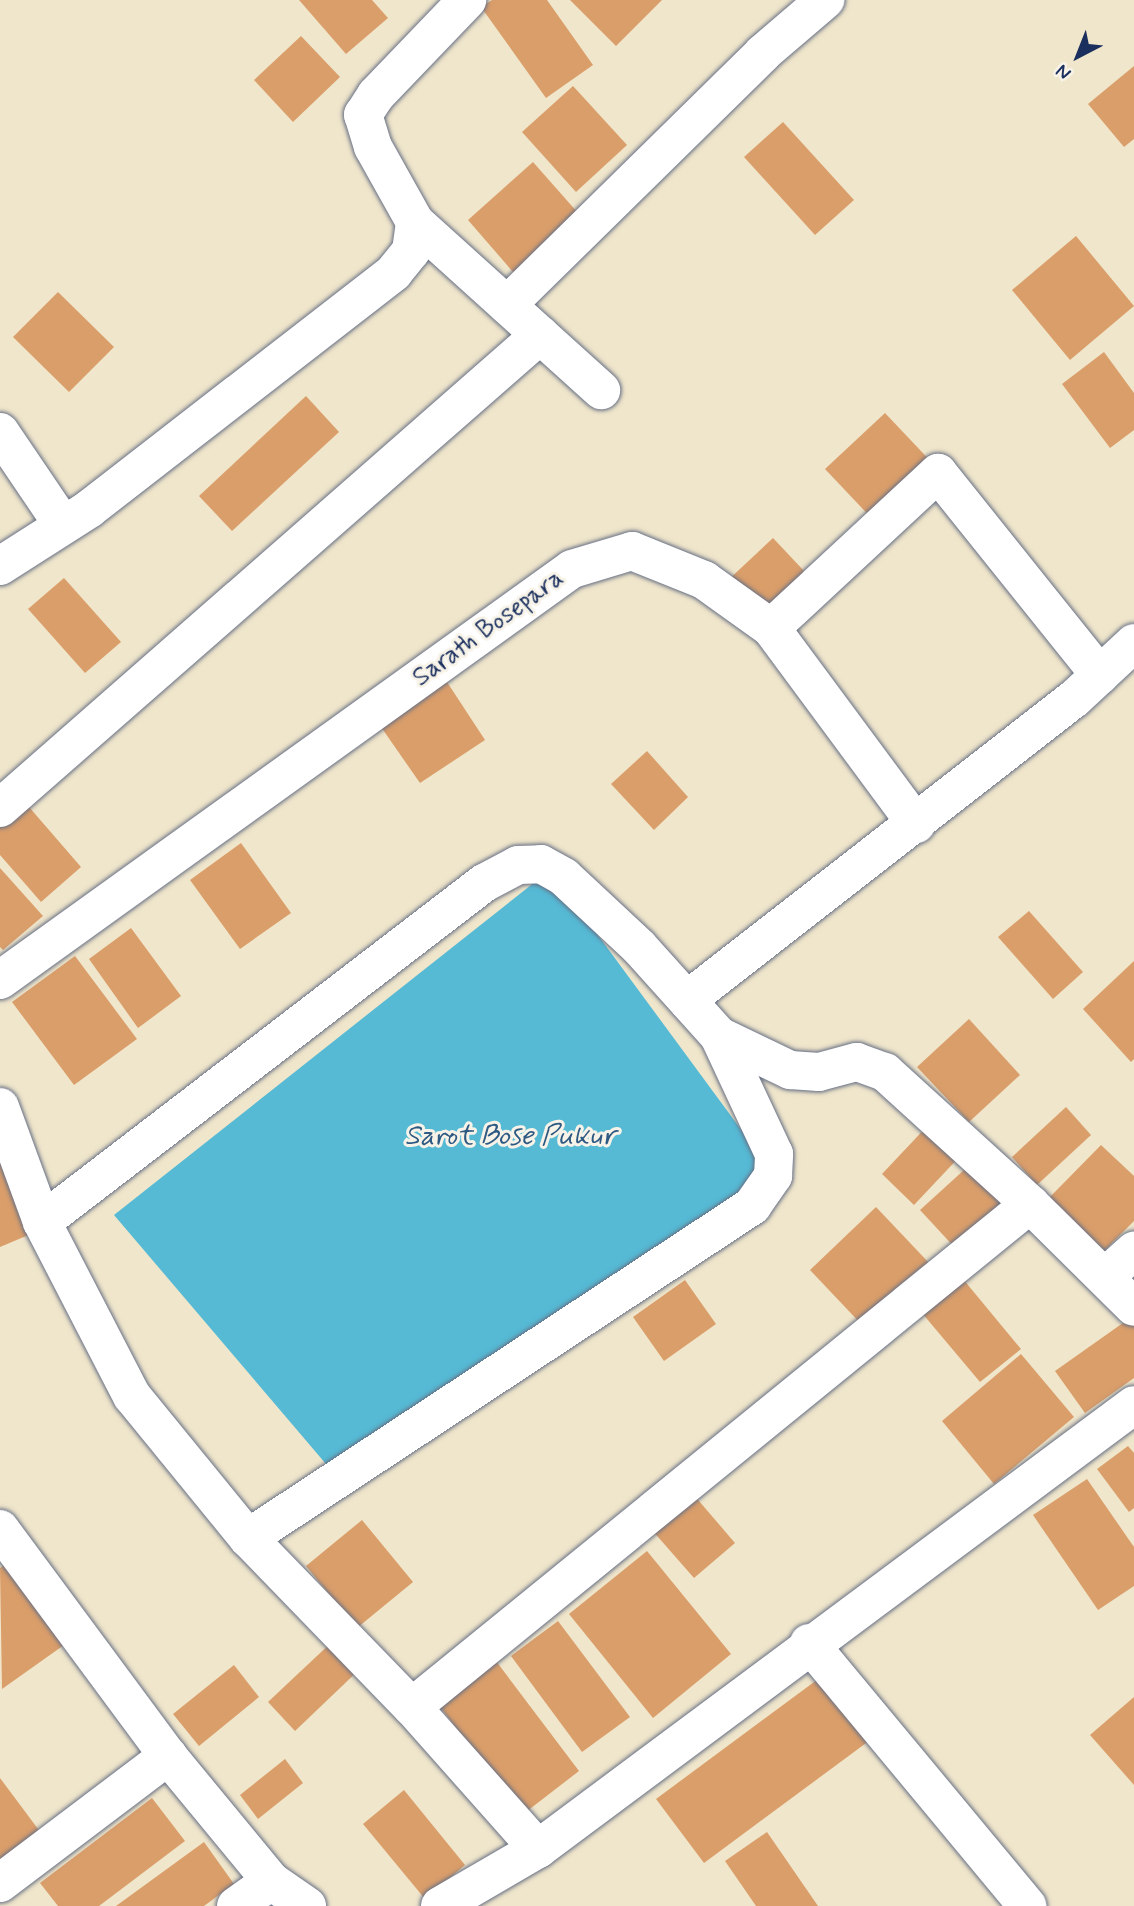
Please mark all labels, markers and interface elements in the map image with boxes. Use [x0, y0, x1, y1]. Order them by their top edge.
north arrow [1043, 21, 1113, 91]
text: N [1051, 58, 1077, 86]
street label: Sarath Bosepara [407, 564, 571, 694]
water label: Sarot Bose Pukur [406, 1120, 614, 1154]

